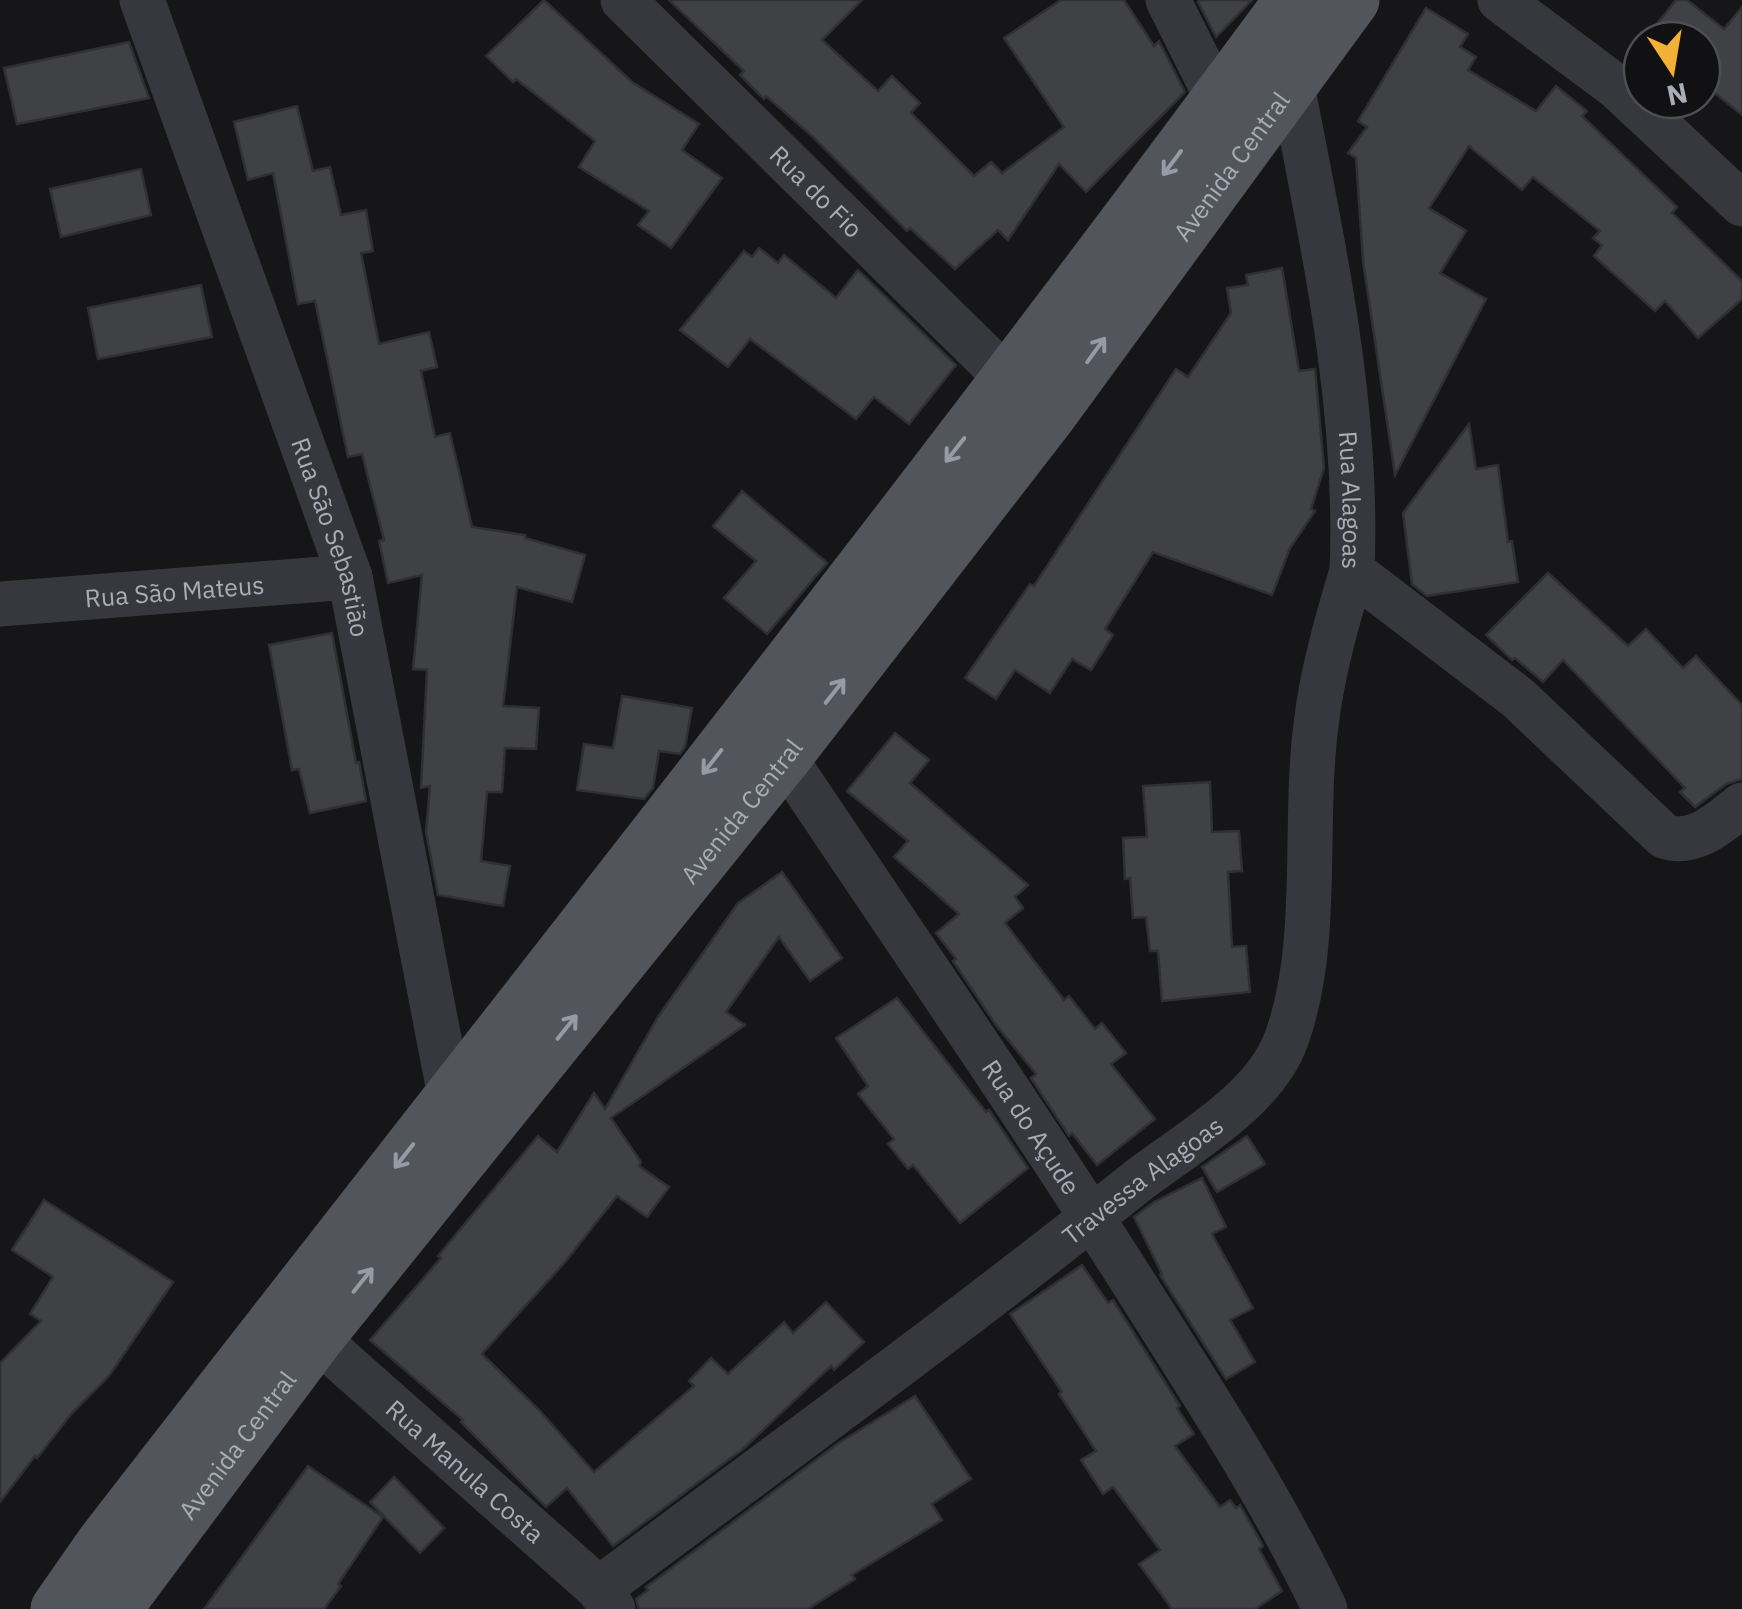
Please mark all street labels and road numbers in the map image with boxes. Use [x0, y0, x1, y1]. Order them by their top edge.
street label: Avenida Central [1165, 85, 1296, 247]
street label: Rua do Fio [763, 138, 870, 244]
street label: Rua Alagoas [1332, 430, 1369, 570]
street label: Rua São Sebastião [285, 433, 378, 640]
street label: Rua São Mateus [84, 567, 265, 614]
street label: Avenida Central [672, 731, 809, 890]
street label: Rua do Açude [975, 1053, 1088, 1200]
street label: Travessa Alagoas [1055, 1108, 1229, 1251]
street label: Avenida Central [170, 1364, 303, 1526]
street label: Rua Manula Costa [379, 1392, 552, 1550]

